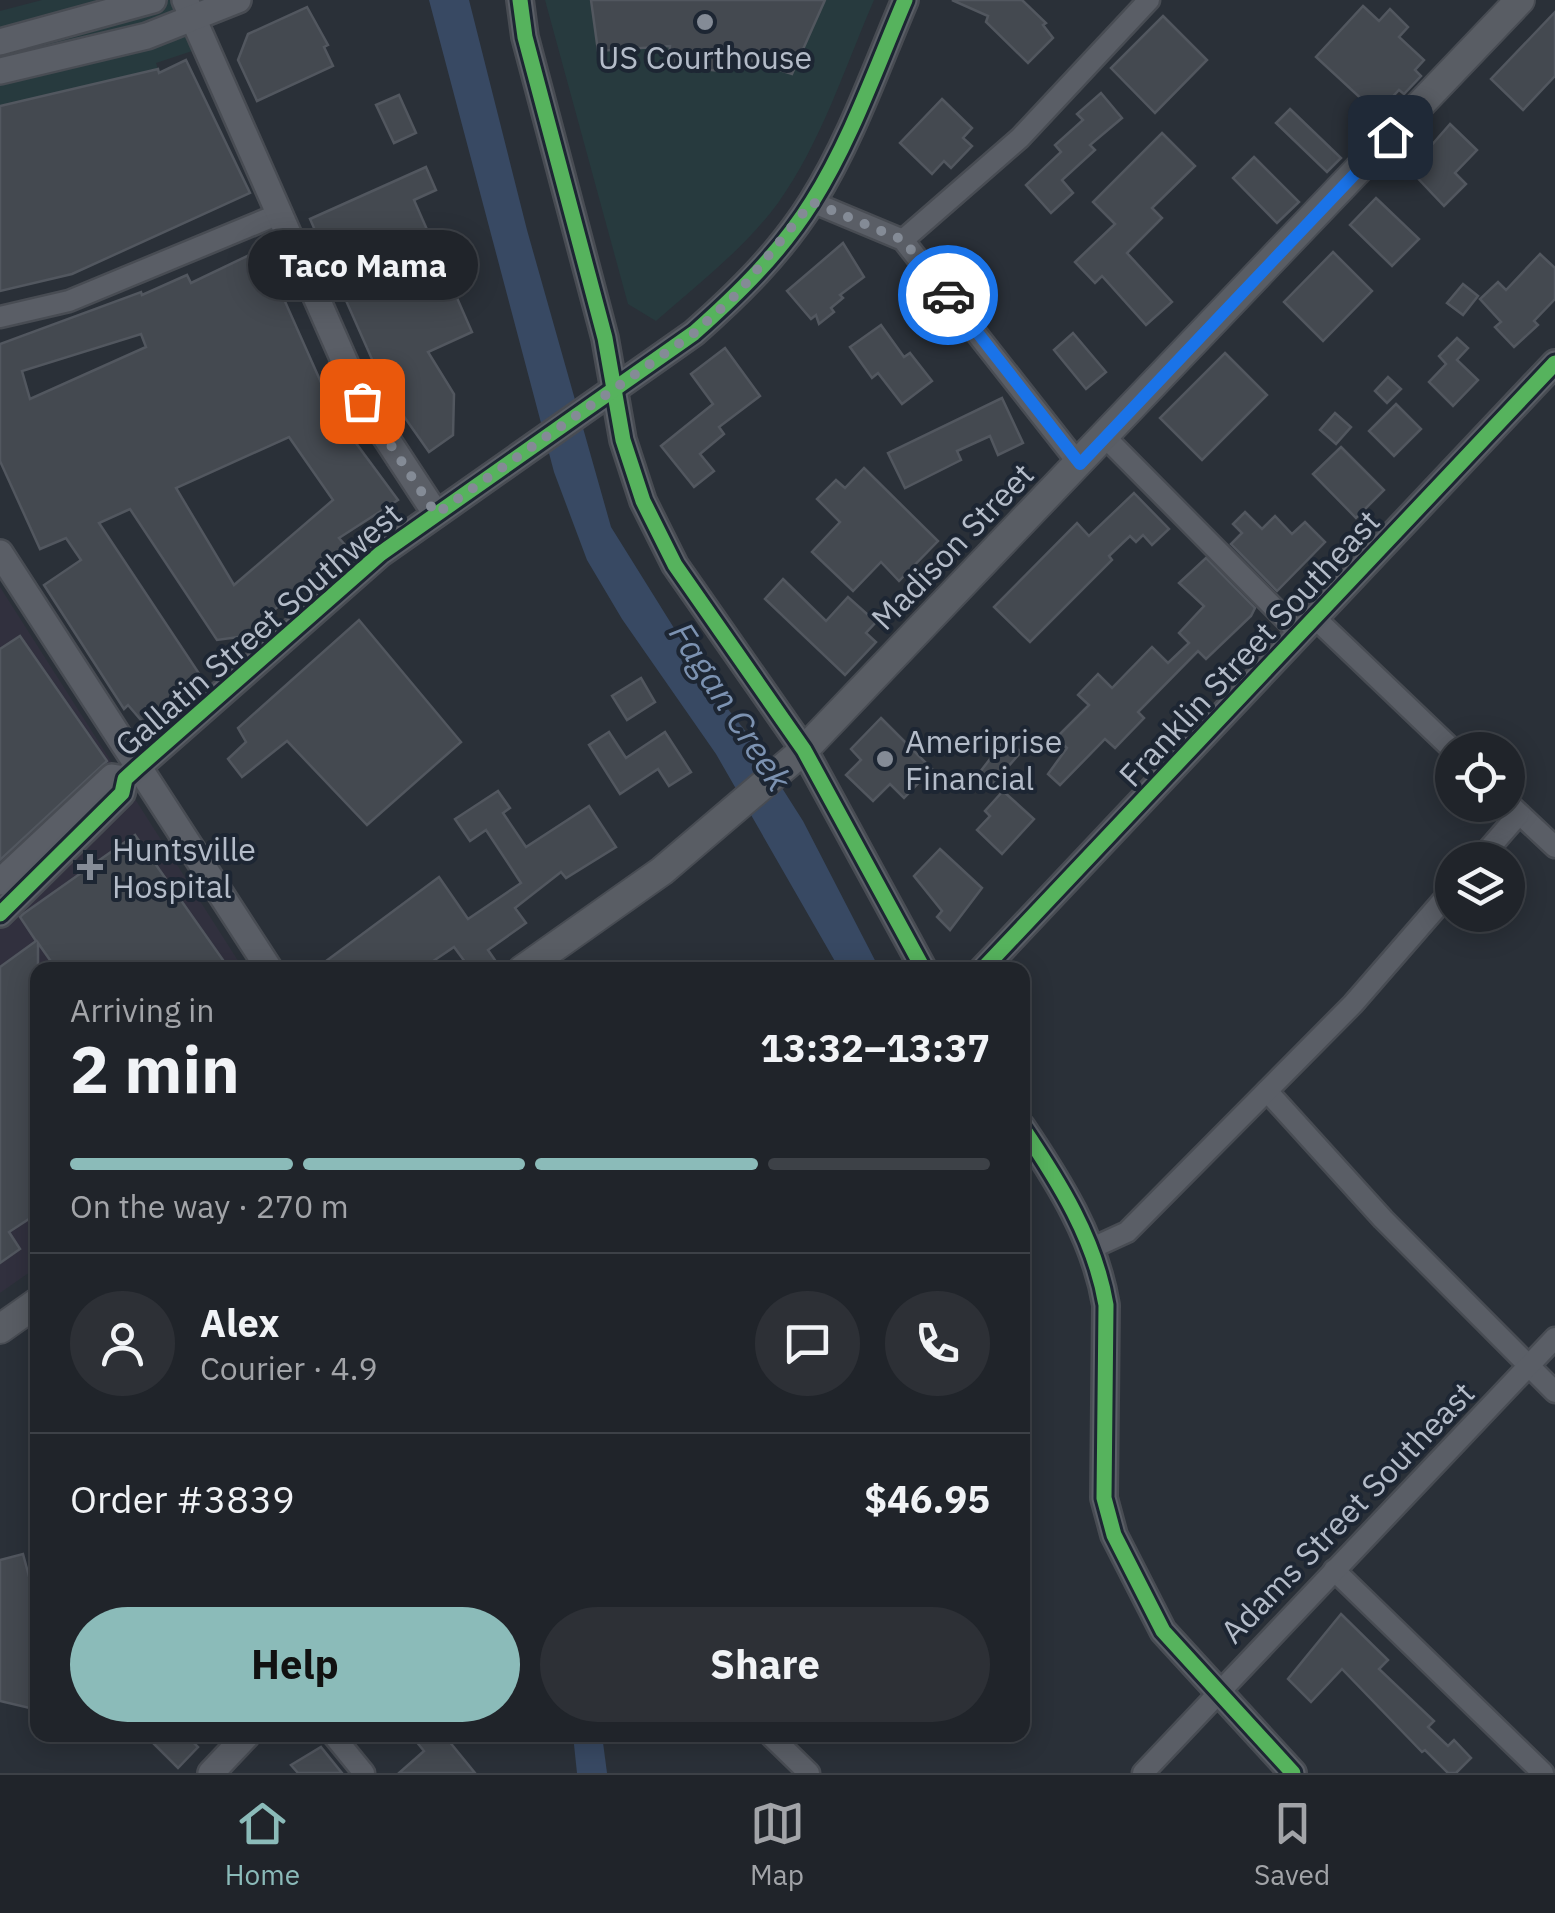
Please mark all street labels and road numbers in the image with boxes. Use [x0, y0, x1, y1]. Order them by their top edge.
street label: Madison Street [862, 453, 1042, 639]
street label: Gallatin Street Southwest [106, 493, 410, 765]
street label: Franklin Street Southeast [1109, 501, 1389, 795]
street label: Adams Street Southeast [1211, 1372, 1483, 1652]

